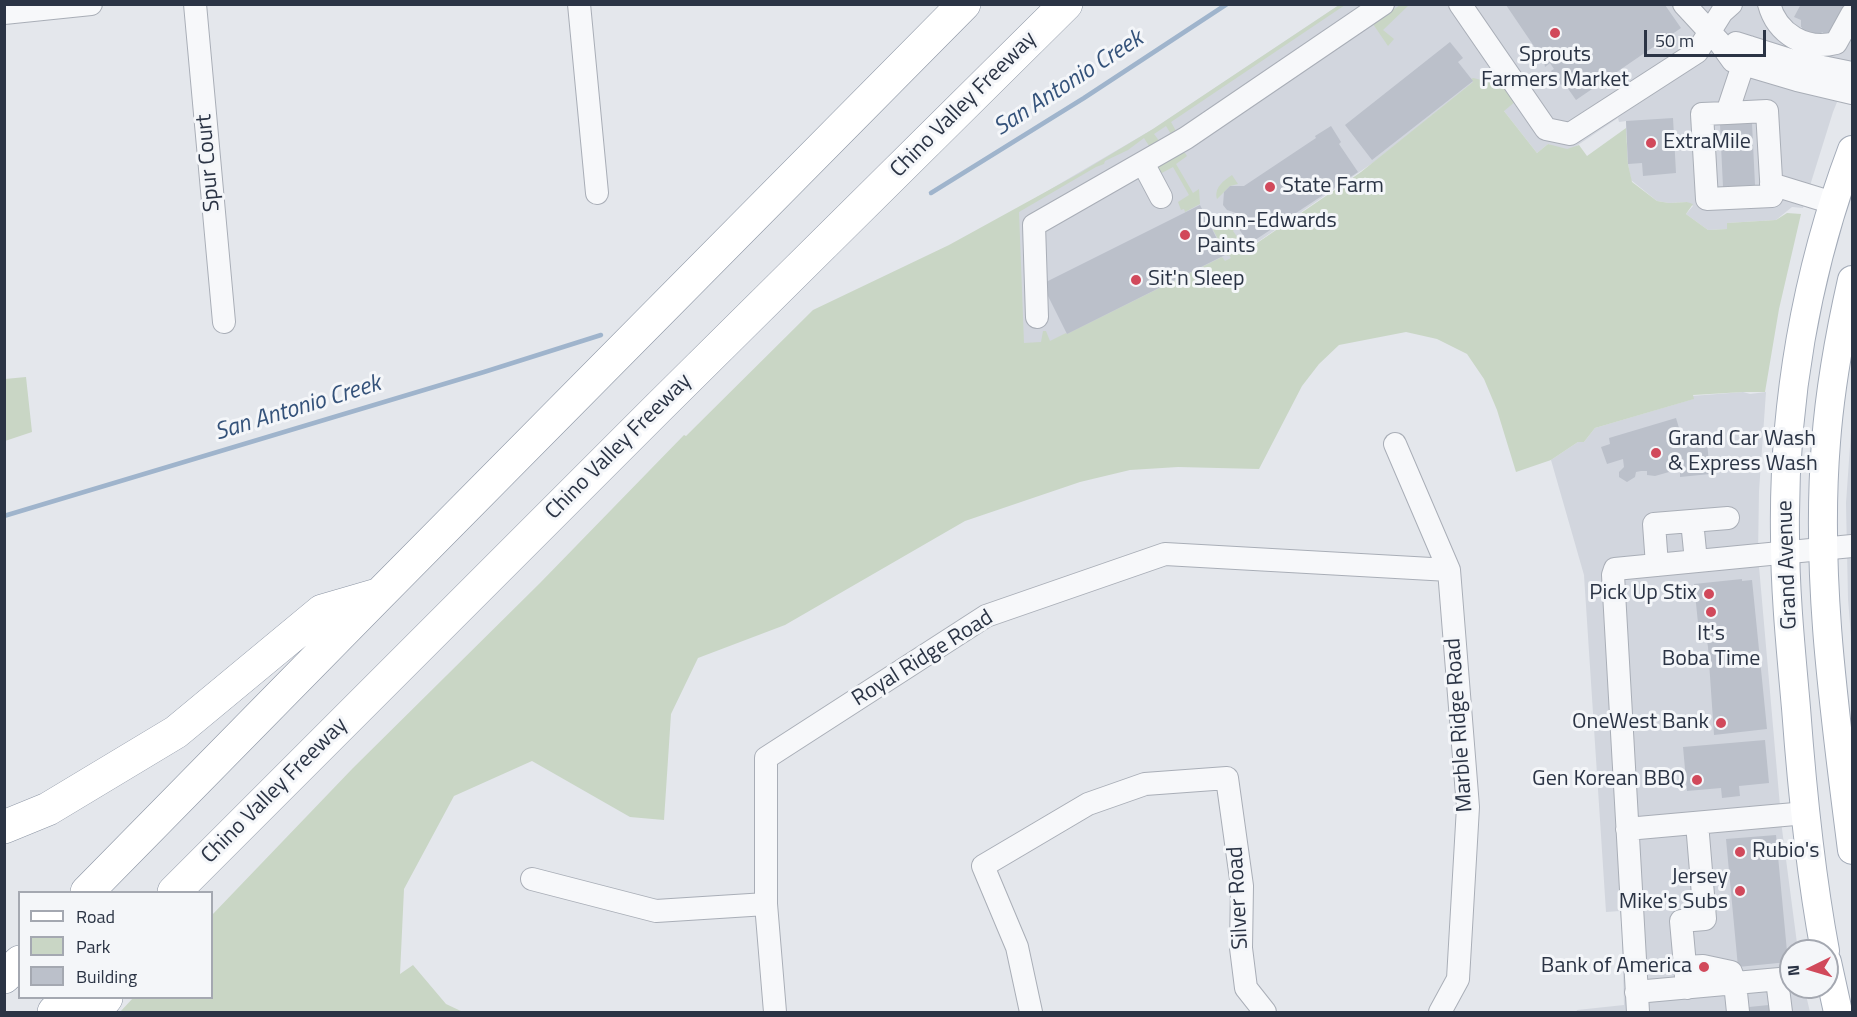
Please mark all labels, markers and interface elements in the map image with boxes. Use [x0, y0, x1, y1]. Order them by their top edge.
scale bar [1647, 18, 1768, 56]
water label: San Antonio Creek [989, 25, 1149, 143]
marker: Sprouts Farmers Market [1548, 26, 1562, 40]
street label: Chino Valley Freeway [886, 27, 1042, 183]
text: 50 m [1655, 27, 1694, 54]
place label: Sprouts Farmers Market [1481, 43, 1629, 94]
street label: Spur Court [192, 113, 226, 213]
place label: ExtraMile [1663, 130, 1751, 156]
marker: ExtraMile [1644, 136, 1658, 150]
place label: State Farm [1282, 174, 1384, 200]
marker: State Farm [1263, 180, 1277, 194]
place label: Dunn-Edwards Paints [1197, 209, 1337, 260]
marker: Dunn-Edwards Paints [1178, 228, 1192, 242]
place label: Sit'n Sleep [1148, 267, 1245, 293]
marker: Sit'n Sleep [1129, 273, 1143, 287]
street label: Chino Valley Freeway [541, 369, 697, 525]
water label: San Antonio Creek [211, 370, 385, 448]
place label: Grand Car Wash & Express Wash [1668, 427, 1818, 478]
marker: Grand Car Wash & Express Wash [1649, 446, 1663, 460]
street label: Grand Avenue [1773, 500, 1803, 630]
place label: Pick Up Stix [1589, 581, 1697, 607]
marker: Pick Up Stix [1702, 587, 1716, 601]
street label: Royal Ridge Road [848, 605, 998, 713]
marker: It's Boba Time [1704, 605, 1718, 619]
place label: It's Boba Time [1662, 622, 1760, 674]
street label: Marble Ridge Road [1441, 637, 1479, 813]
place label: OneWest Bank [1572, 710, 1709, 736]
street label: Chino Valley Freeway [197, 713, 353, 869]
marker: OneWest Bank [1714, 716, 1728, 730]
place label: Gen Korean BBQ [1532, 767, 1685, 793]
marker: Gen Korean BBQ [1690, 773, 1704, 787]
place label: Rubio's [1752, 839, 1820, 865]
marker: Rubio's [1733, 845, 1747, 859]
street label: Silver Road [1223, 846, 1255, 950]
place label: Jersey Mike's Subs [1619, 865, 1728, 916]
marker: Jersey Mike's Subs [1733, 884, 1747, 898]
legend [18, 891, 213, 999]
text: Road [76, 903, 115, 930]
text: Park [76, 933, 110, 960]
north arrow [1779, 939, 1839, 999]
place label: Bank of America [1541, 954, 1692, 980]
marker: Bank of America [1697, 960, 1711, 974]
text: Building [76, 963, 137, 990]
text: N [1781, 964, 1805, 977]

